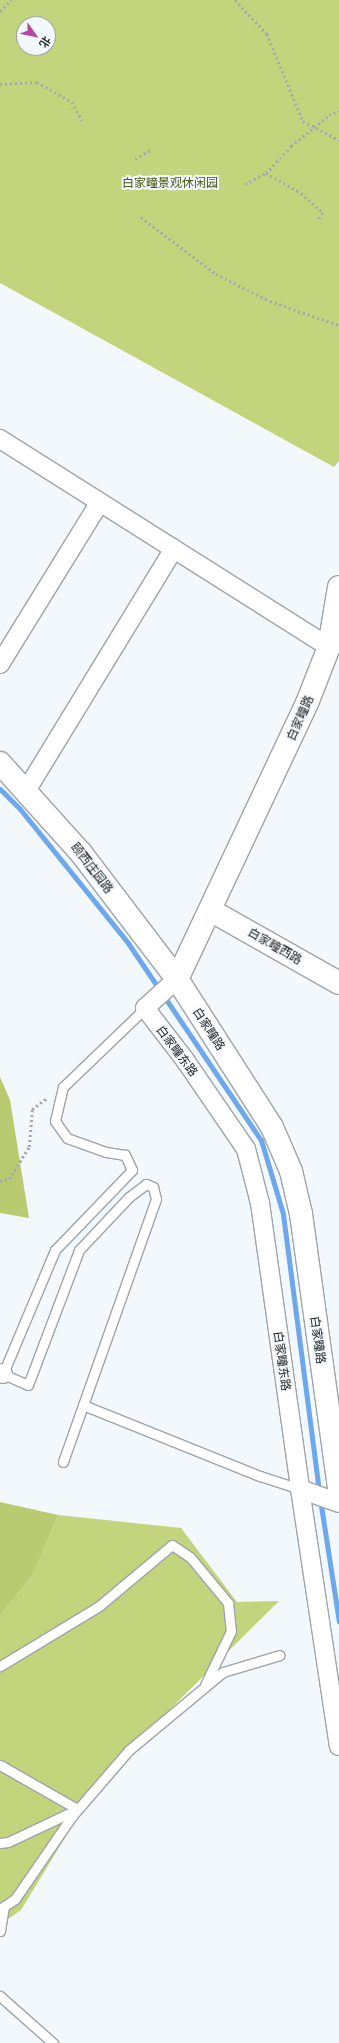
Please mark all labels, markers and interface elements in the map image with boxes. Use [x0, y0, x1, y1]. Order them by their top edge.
north arrow [16, 16, 56, 56]
text: 北 [36, 34, 54, 50]
park label: 白家疃景观休闲园 [122, 176, 218, 190]
street label: 白家疃路 [284, 693, 316, 743]
street label: 颐西庄园路 [68, 840, 116, 896]
street label: 白家疃西路 [245, 925, 305, 967]
street label: 白家疃路 [190, 1005, 228, 1053]
street label: 白家疃东路 [153, 1023, 201, 1079]
street label: 白家疃路 [308, 1315, 328, 1365]
street label: 白家疃东路 [271, 1330, 293, 1392]

